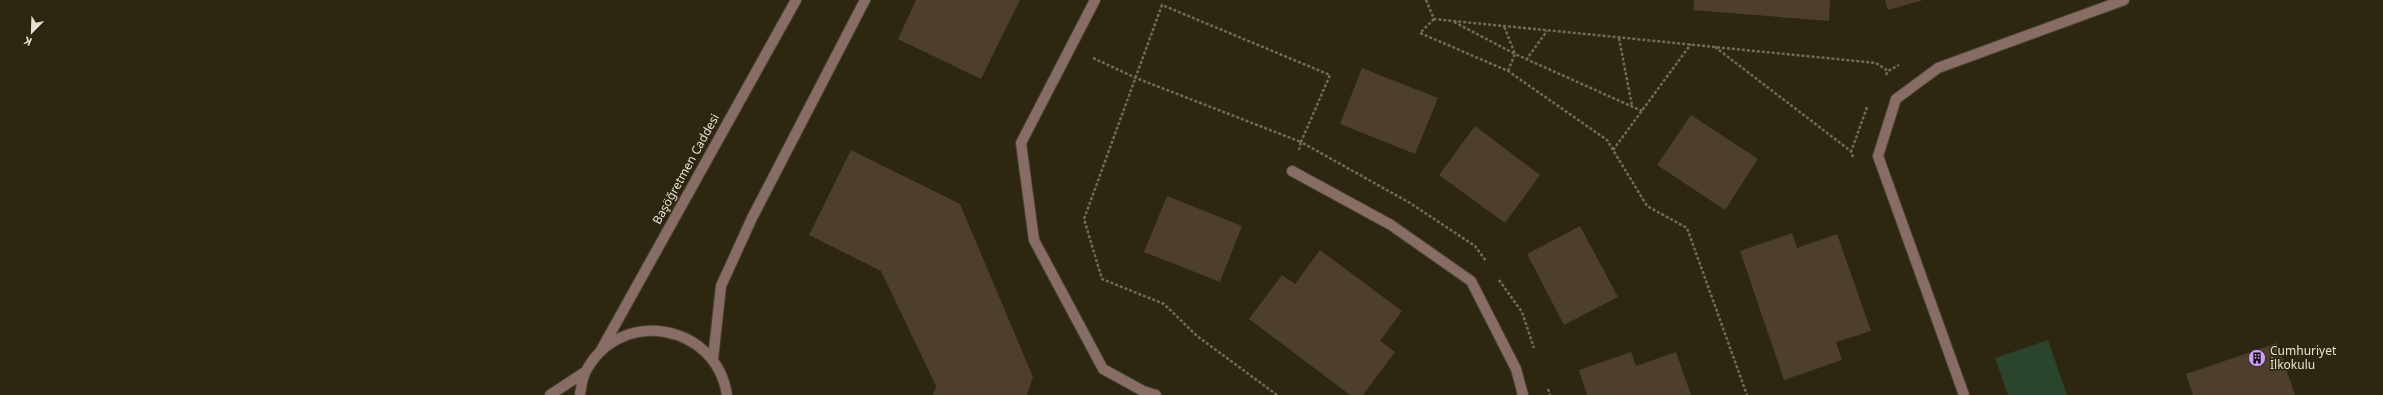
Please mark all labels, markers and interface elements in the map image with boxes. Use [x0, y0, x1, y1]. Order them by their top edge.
north arrow [12, 12, 52, 52]
text: K [21, 33, 34, 50]
street label: Başöğretmen Caddesi [648, 110, 723, 227]
place label: Cumhuriyet İlkokulu [2270, 342, 2337, 373]
building icon: Cumhuriyet İlkokulu [2247, 348, 2267, 368]

